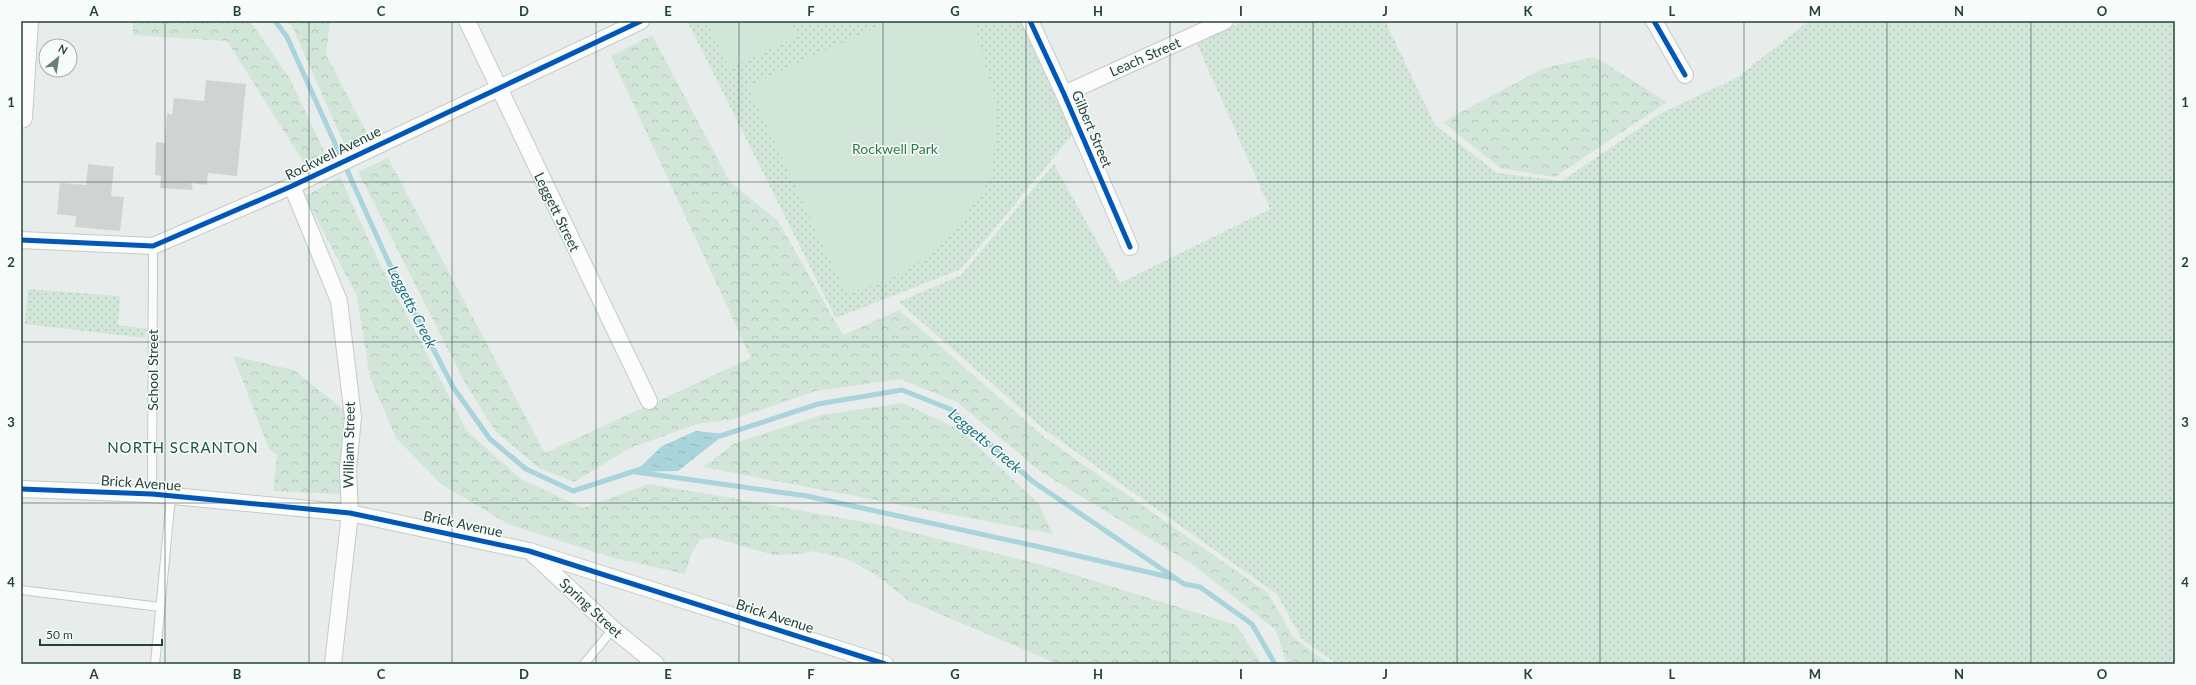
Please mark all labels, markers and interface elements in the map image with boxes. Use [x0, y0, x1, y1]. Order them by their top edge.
text: A [88, 3, 99, 19]
text: B [233, 3, 242, 19]
text: C [377, 3, 386, 19]
text: D [519, 3, 529, 19]
text: E [664, 3, 672, 19]
text: F [807, 3, 815, 19]
text: G [950, 3, 960, 19]
text: H [1093, 3, 1103, 19]
text: I [1239, 3, 1243, 19]
text: J [1382, 3, 1388, 19]
text: K [1524, 3, 1534, 19]
text: L [1669, 3, 1676, 19]
text: M [1809, 3, 1821, 19]
text: N [1954, 3, 1964, 19]
text: O [2097, 3, 2108, 19]
street label: Leach Street [1107, 33, 1183, 80]
north arrow [38, 38, 78, 78]
text: N [56, 41, 70, 57]
street label: Gilbert Street [1068, 87, 1116, 170]
text: 1 [7, 94, 15, 110]
text: 1 [2181, 94, 2189, 110]
street label: Rockwell Avenue [282, 122, 383, 183]
park label: Rockwell Park [852, 140, 939, 157]
street label: Leggett Street [531, 169, 584, 254]
text: 2 [7, 254, 15, 270]
text: 2 [2181, 254, 2189, 270]
water label: Leggetts Creek [384, 262, 442, 352]
street label: School Street [144, 329, 161, 411]
street label: William Street [339, 401, 358, 488]
water label: Leggetts Creek [945, 404, 1027, 477]
text: 3 [7, 414, 15, 430]
text: 3 [2181, 414, 2189, 430]
district label: NORTH SCRANTON [107, 438, 259, 456]
street label: Brick Avenue [100, 471, 182, 494]
street label: Brick Avenue [422, 507, 504, 540]
text: 4 [7, 574, 15, 590]
street label: Spring Street [557, 574, 626, 641]
text: 4 [2181, 574, 2189, 590]
street label: Brick Avenue [734, 595, 816, 636]
scale bar [40, 621, 162, 647]
text: 50 m [46, 627, 73, 642]
text: A [88, 666, 99, 682]
text: B [233, 666, 242, 682]
text: C [377, 666, 386, 682]
text: D [519, 666, 529, 682]
text: E [664, 666, 672, 682]
text: F [807, 666, 815, 682]
text: G [950, 666, 960, 682]
text: H [1093, 666, 1103, 682]
text: I [1239, 666, 1243, 682]
text: J [1382, 666, 1388, 682]
text: K [1524, 666, 1534, 682]
text: L [1669, 666, 1676, 682]
text: M [1809, 666, 1821, 682]
text: N [1954, 666, 1964, 682]
text: O [2097, 666, 2108, 682]

